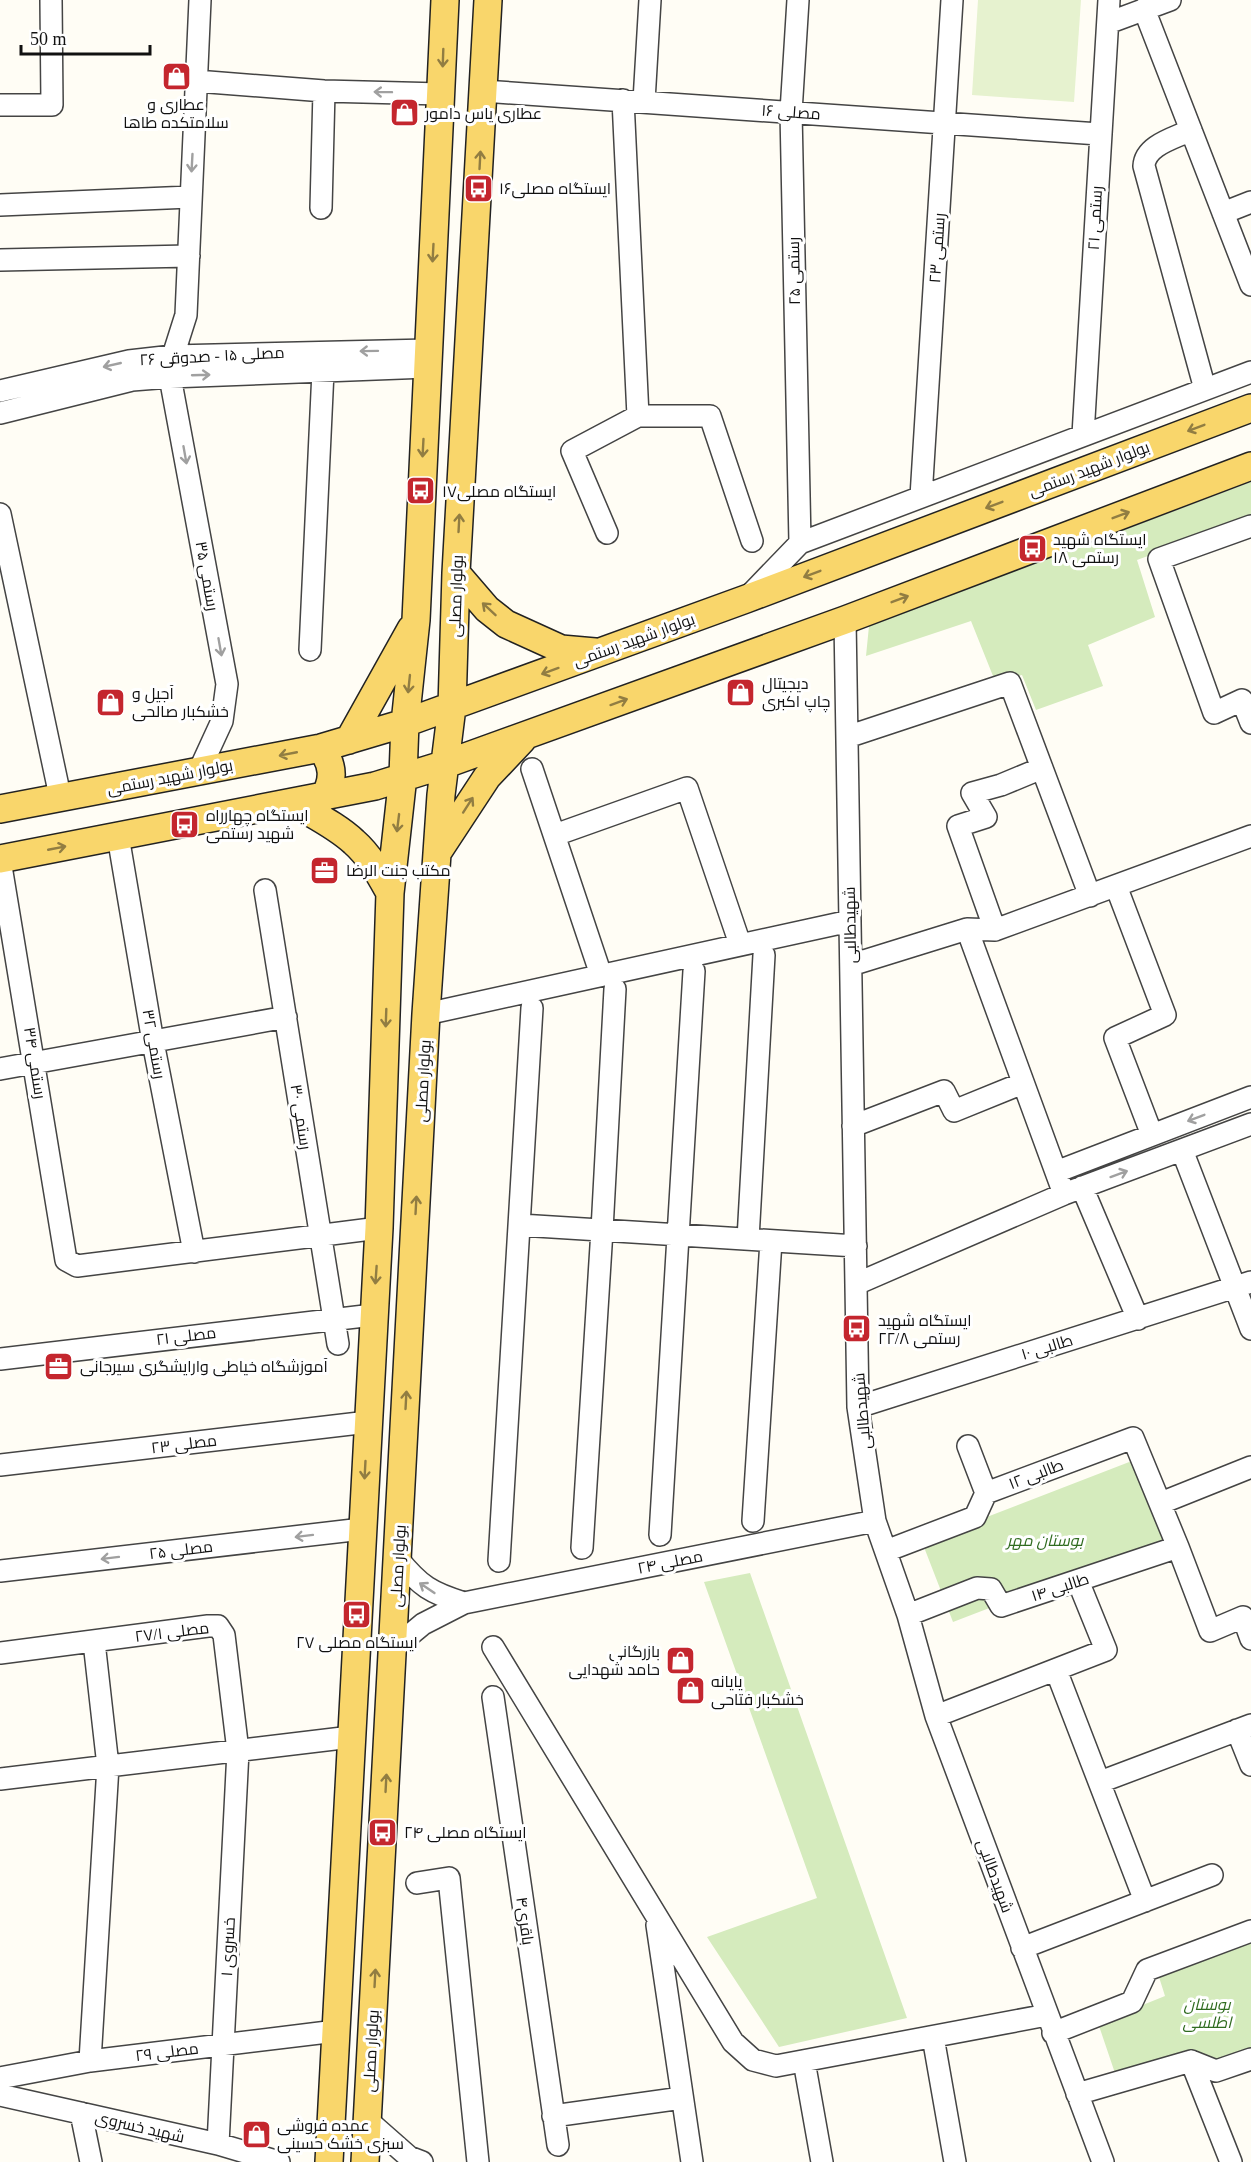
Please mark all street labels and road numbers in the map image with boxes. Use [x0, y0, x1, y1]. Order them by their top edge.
street label: مصلی ۱۶ [761, 101, 821, 125]
street label: رستمی ۲۱ [1085, 185, 1107, 251]
street label: رستمی ۲۳ [926, 212, 950, 284]
street label: رستمی ۲۵ [785, 237, 805, 305]
street label: مصلی ۱۵ - صدوقی ۲۶ [139, 344, 285, 370]
street label: بولوار شهید رستمی [1026, 438, 1152, 502]
street label: رستمی ۳۵ [191, 540, 222, 613]
street label: بولوار مصلی [446, 554, 468, 638]
street label: بولوار شهید رستمی [571, 610, 698, 672]
street label: بولوار شهید رستمی [106, 756, 235, 800]
street label: شهیدطالبی [841, 886, 861, 964]
street label: رستمی ۳۲ [138, 1008, 168, 1080]
street label: رستمی ۳۴ [19, 1026, 49, 1100]
street label: بولوار مصلی [412, 1039, 436, 1123]
street label: رستمی ۳۰ [285, 1083, 315, 1151]
street label: مصلی ۲۱ [155, 1324, 217, 1350]
street label: طالبی ۱۰ [1019, 1331, 1075, 1365]
street label: شهیدطالبی [850, 1372, 876, 1450]
street label: مصلی ۲۳ [150, 1432, 218, 1458]
street label: طالبی ۱۲ [1006, 1456, 1066, 1494]
street label: بولوار مصلی [387, 1524, 411, 1608]
street label: مصلی ۲۵ [148, 1538, 214, 1564]
street label: مصلی ۲۴ [636, 1547, 704, 1579]
street label: طالبی ۱۴ [1029, 1570, 1092, 1606]
street label: مصلی ۲۷/۱ [134, 1619, 210, 1647]
street label: شهیدطالبی [972, 1837, 1016, 1916]
street label: باقری۴ [511, 1896, 537, 1946]
street label: خسروی ۱ [218, 1917, 240, 1977]
street label: بولوار مصلی [360, 2009, 384, 2093]
street label: مصلی ۲۹ [134, 2040, 200, 2066]
street label: شهید خسروی [93, 2108, 186, 2147]

